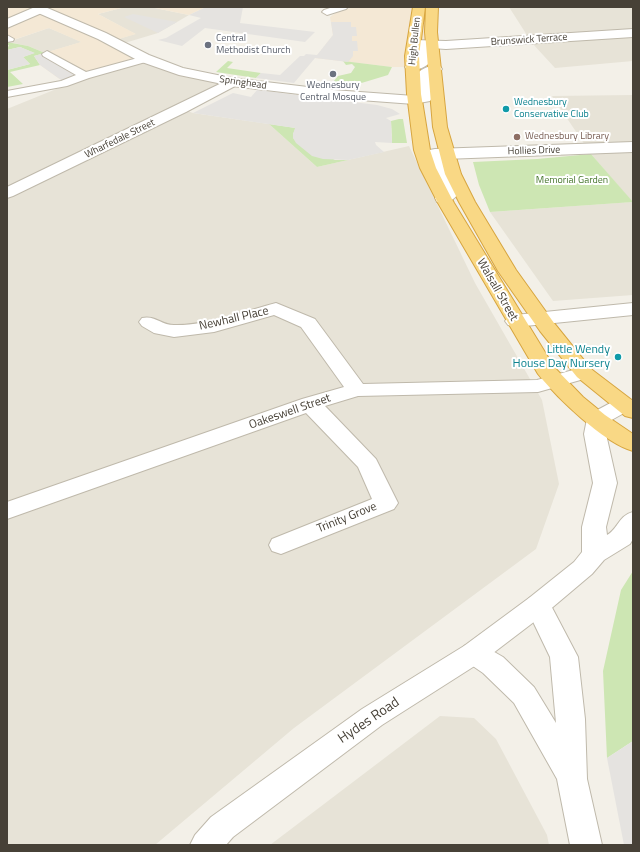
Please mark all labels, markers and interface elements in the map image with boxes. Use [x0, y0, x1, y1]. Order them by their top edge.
street label: High Bullen [407, 16, 423, 66]
street label: Brunswick Terrace [490, 31, 568, 49]
place label: Central Methodist Church [216, 33, 291, 56]
marker: Central Methodist Church [203, 40, 213, 50]
marker: Wednesbury Central Mosque [328, 69, 338, 79]
street label: Springhead [219, 74, 267, 92]
place label: Wednesbury Central Mosque [300, 80, 366, 104]
place label: Wednesbury Conservative Club [514, 97, 589, 120]
marker: Wednesbury Conservative Club [501, 104, 511, 114]
street label: Wharfedale Street [83, 117, 157, 161]
place label: Wednesbury Library [525, 131, 609, 143]
marker: Wednesbury Library [512, 132, 522, 142]
street label: Hollies Drive [508, 144, 560, 158]
park label: Memorial Garden [536, 175, 608, 187]
street label: Walsall Street [473, 256, 521, 324]
street label: Newhall Place [198, 304, 270, 334]
place label: Little Wendy House Day Nursery [513, 343, 610, 371]
marker: Little Wendy House Day Nursery [613, 352, 623, 362]
street label: Oakeswell Street [247, 391, 333, 433]
street label: Trinity Grove [315, 499, 379, 537]
street label: Hydes Road [335, 694, 403, 748]

